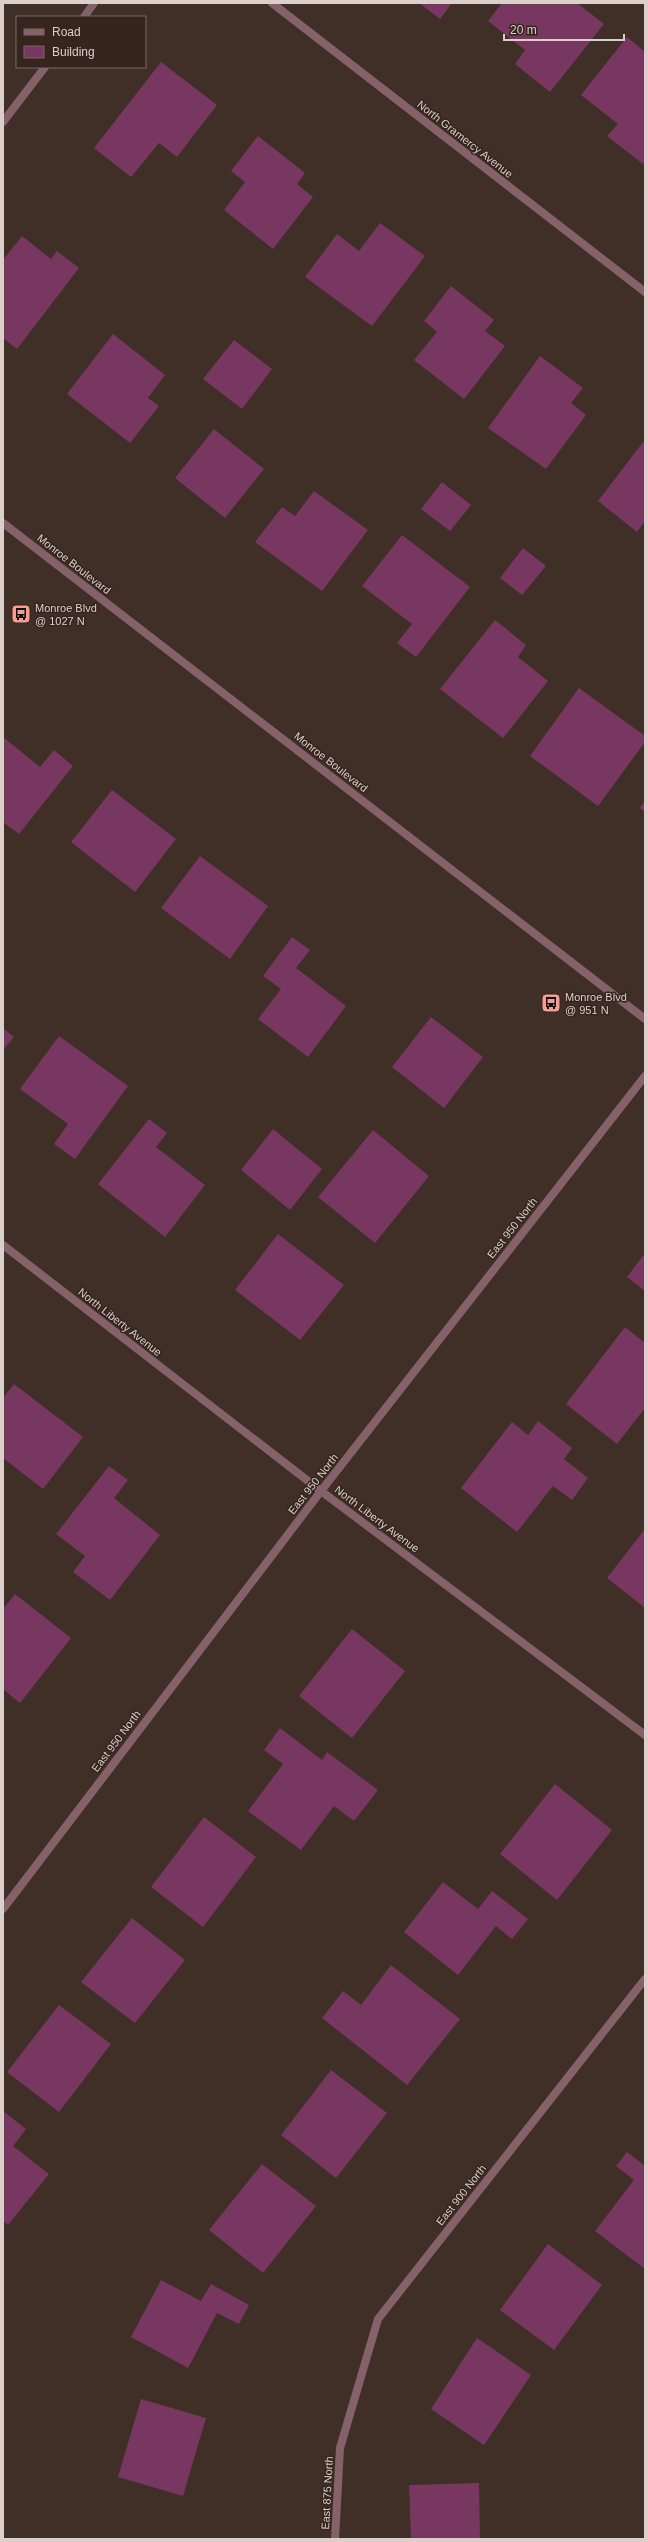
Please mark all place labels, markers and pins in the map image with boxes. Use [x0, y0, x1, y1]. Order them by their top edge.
place label: Monroe Blvd @ 1027 N [35, 602, 97, 627]
bus stop icon: Monroe Blvd @ 1027 N [10, 603, 32, 625]
place label: Monroe Blvd @ 951 N [565, 991, 627, 1016]
bus stop icon: Monroe Blvd @ 951 N [540, 992, 562, 1014]

